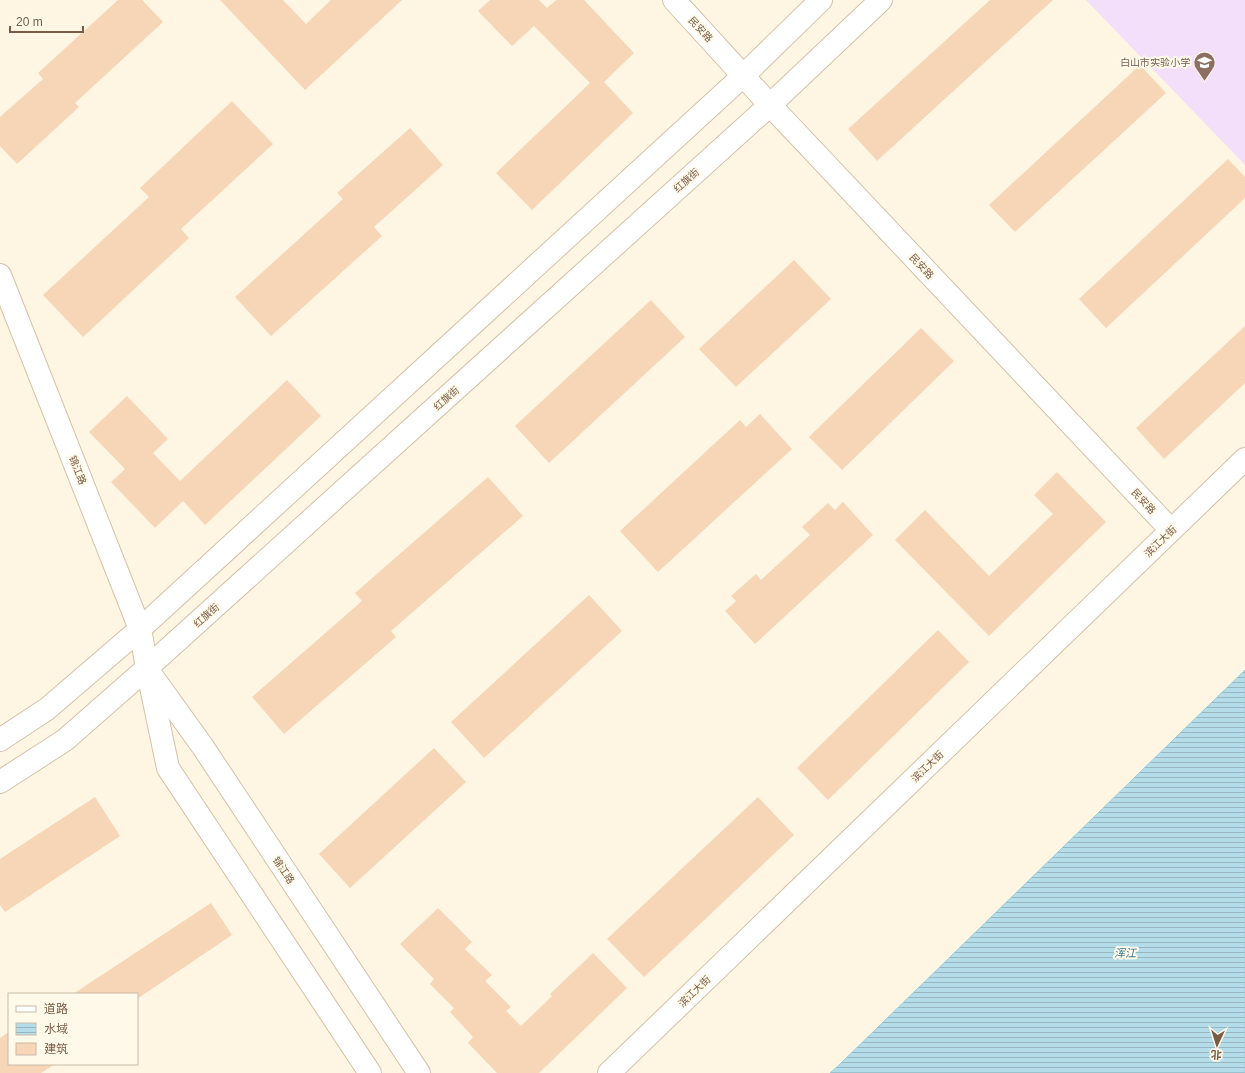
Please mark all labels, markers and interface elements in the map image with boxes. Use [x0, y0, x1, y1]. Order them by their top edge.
scale bar [10, 8, 83, 34]
text: 20 m [16, 15, 43, 29]
street label: 民安路 [686, 15, 715, 44]
school or university icon: 白山市实验小学 [1192, 49, 1218, 82]
place label: 白山市实验小学 [1120, 57, 1190, 68]
street label: 红旗街 [672, 166, 701, 194]
street label: 民安路 [907, 252, 936, 281]
street label: 红旗街 [432, 384, 461, 412]
street label: 锦江路 [67, 454, 88, 486]
street label: 民安路 [1129, 487, 1158, 516]
street label: 滨江大街 [1142, 524, 1179, 559]
street label: 红旗街 [192, 601, 221, 629]
street label: 滨江大街 [909, 749, 946, 784]
street label: 锦江路 [271, 855, 297, 886]
water label: 浑江 [1114, 947, 1137, 959]
street label: 滨江大街 [676, 974, 713, 1009]
legend [8, 993, 138, 1065]
text: 道路 [44, 1002, 68, 1016]
text: 水域 [44, 1022, 68, 1036]
north arrow [1197, 1025, 1237, 1065]
text: 建筑 [44, 1042, 68, 1056]
text: 北 [1210, 1049, 1222, 1061]

